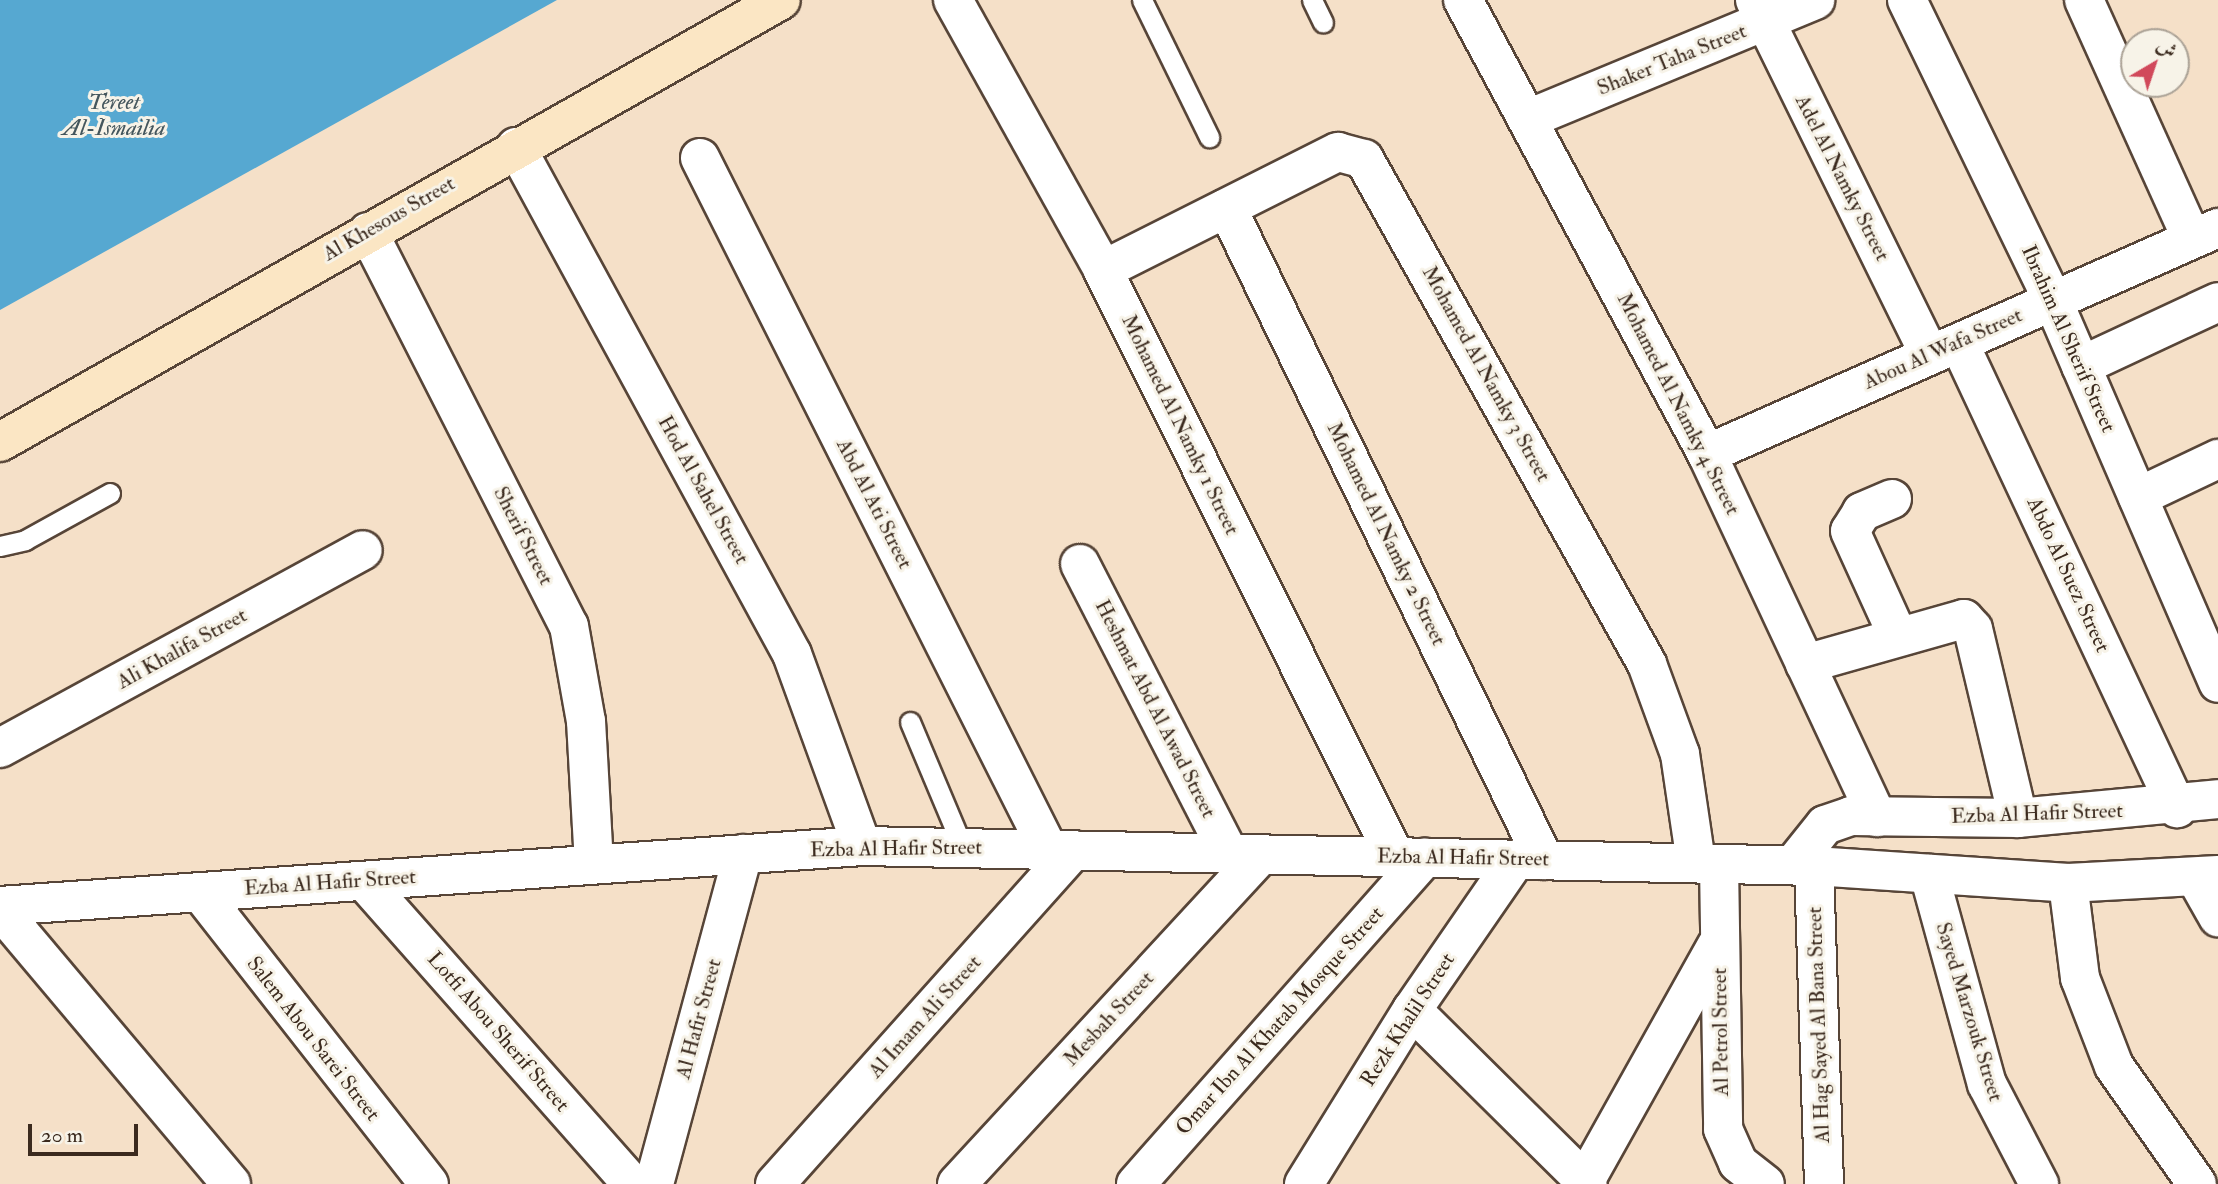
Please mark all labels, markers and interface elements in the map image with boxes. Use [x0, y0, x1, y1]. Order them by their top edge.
street label: Shaker Taha Street [1594, 19, 1750, 101]
north arrow [2120, 28, 2190, 98]
text: ش [2152, 33, 2182, 63]
water label: Tereet Al-Ismailia [63, 88, 165, 142]
street label: Adel Al Namky Street [1789, 91, 1895, 265]
street label: Al Khesous Street [319, 171, 459, 267]
street label: Ibrahim Al Sherif Street [2015, 241, 2121, 437]
street label: Mohamed Al Namky 3 Street [1416, 262, 1556, 486]
street label: Mohamed Al Namky 4 Street [1611, 289, 1745, 519]
street label: Abou Al Wafa Street [1860, 303, 2026, 395]
street label: Mohamed Al Namky 1 Street [1116, 311, 1244, 539]
street label: Hod Al Sahel Street [652, 412, 754, 568]
street label: Mohamed Al Namky 2 Street [1321, 418, 1451, 650]
street label: Abd Al Ati Street [830, 435, 918, 573]
street label: Sherif Street [488, 483, 558, 589]
street label: Abdo Al Suez Street [2021, 494, 2115, 656]
street label: Heshmat Abd Al Awad Street [1089, 596, 1221, 822]
street label: Ali Khalifa Street [113, 603, 251, 695]
street label: Ezba Al Hafir Street [1951, 798, 2123, 830]
street label: Ezba Al Hafir Street [810, 835, 982, 863]
street label: Ezba Al Hafir Street [1377, 844, 1549, 872]
street label: Ezba Al Hafir Street [243, 864, 417, 902]
street label: Omar Ibn Al Khatab Mosque Street [1171, 902, 1389, 1140]
street label: Al Hag Sayed Al Bana Street [1802, 906, 1836, 1144]
street label: Sayed Marzouk Street [1930, 920, 2008, 1104]
street label: Lotfi Abou Sherif Street [422, 947, 574, 1117]
street label: Rezk Khalil Street [1355, 949, 1461, 1091]
street label: Al Imam Ali Street [863, 950, 987, 1084]
street label: Salem Abou Sarei Street [241, 952, 385, 1126]
street label: Al Hafir Street [671, 956, 727, 1082]
street label: Mesbah Street [1059, 966, 1159, 1072]
street label: Al Petrol Street [1707, 967, 1735, 1097]
scale bar [32, 1110, 142, 1154]
text: 20 m [41, 1122, 83, 1149]

